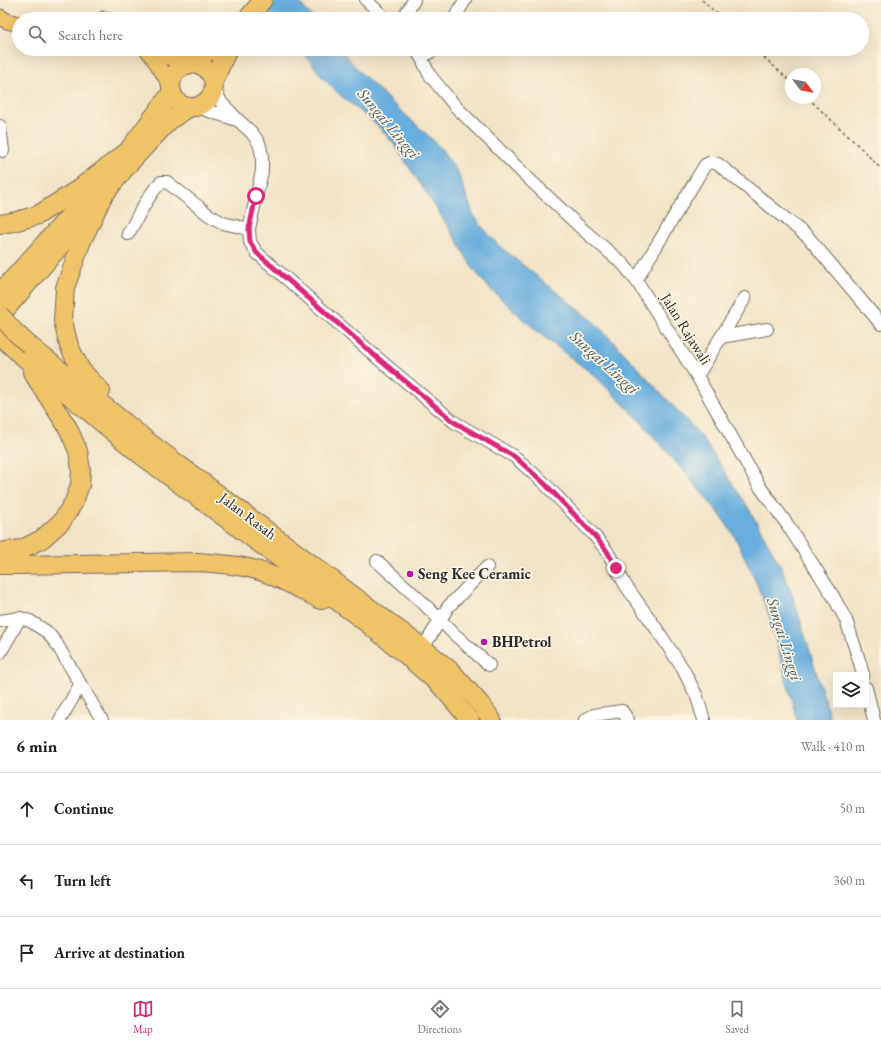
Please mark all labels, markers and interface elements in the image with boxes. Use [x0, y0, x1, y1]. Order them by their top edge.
search box [12, 12, 869, 56]
icon: search [26, 23, 48, 45]
text: Search here [58, 25, 123, 44]
north arrow [785, 68, 821, 104]
water label: Sungai Linggi [352, 83, 425, 164]
route start [247, 187, 265, 205]
street label: Jalan Rajawali [656, 288, 716, 368]
water label: Sungai Linggi [565, 325, 645, 400]
street label: Jalan Rasah [214, 487, 281, 543]
route end [607, 559, 625, 577]
place label: Seng Kee Ceramic [418, 564, 531, 583]
marker: Seng Kee Ceramic [405, 569, 415, 579]
water label: Sungai Linggi [762, 594, 807, 684]
place label: BHPetrol [492, 632, 552, 651]
marker: BHPetrol [479, 637, 489, 647]
map controls [833, 672, 869, 708]
button: layers [833, 672, 869, 708]
text: 6 min [16, 735, 57, 757]
text: Walk · 410 m [801, 738, 865, 755]
icon: ahead [16, 798, 38, 820]
text: Continue [54, 799, 114, 818]
text: 50 m [840, 800, 865, 817]
icon: left [16, 870, 38, 892]
text: Turn left [54, 871, 111, 890]
text: 360 m [834, 872, 865, 889]
icon: arrive [16, 942, 38, 964]
text: Arrive at destination [54, 943, 185, 962]
tab: Map [132, 998, 154, 1036]
tab: Directions [418, 998, 462, 1036]
tab: Saved [726, 998, 749, 1036]

